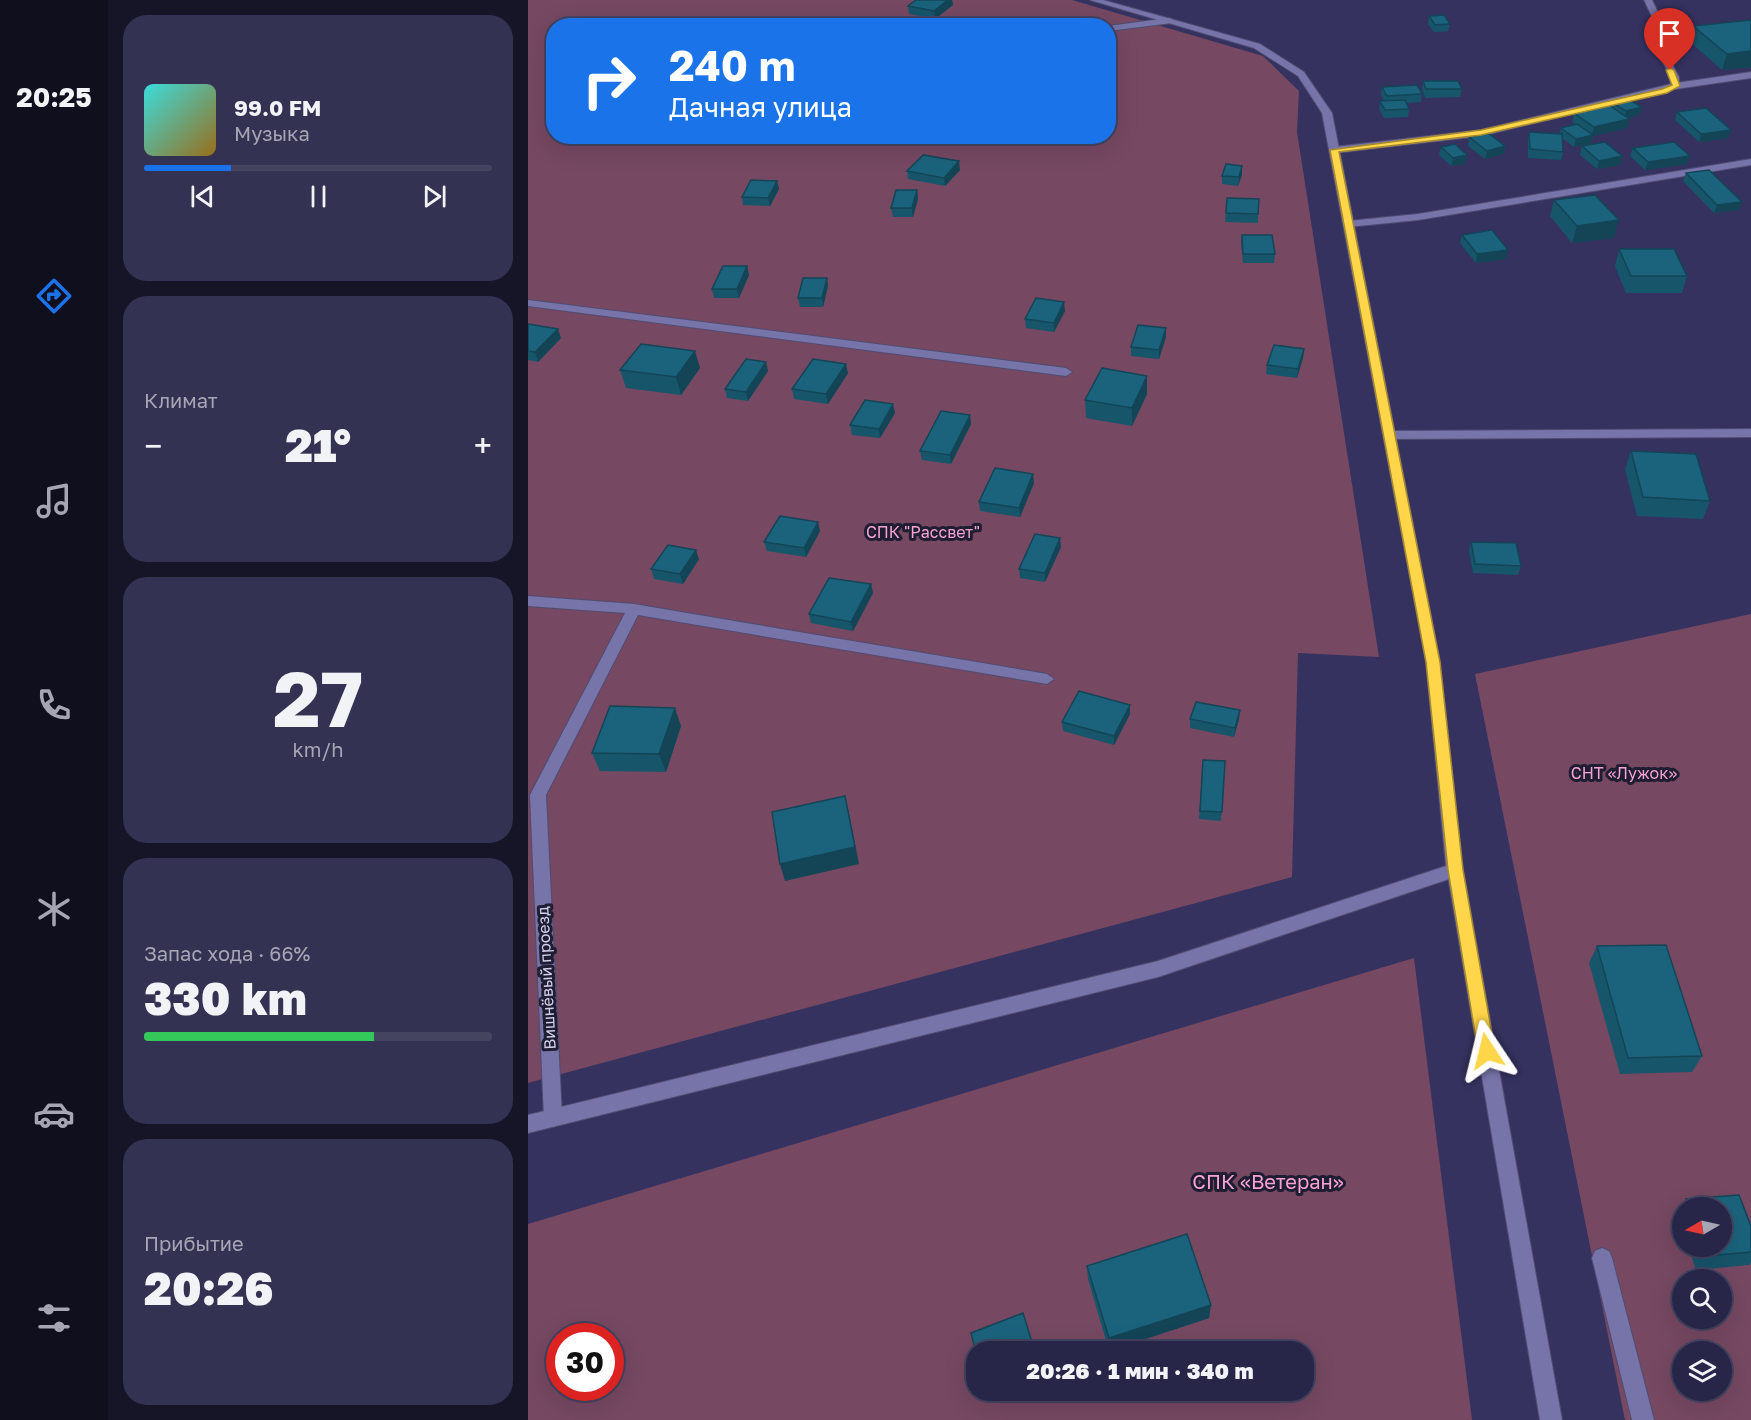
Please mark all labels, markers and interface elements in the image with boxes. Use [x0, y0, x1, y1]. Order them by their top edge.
pin [1644, 8, 1695, 70]
icon: arrive [1653, 17, 1686, 50]
text: 240 m [669, 40, 795, 90]
icon: right [570, 42, 648, 120]
text: 20:25 [16, 81, 92, 113]
text: Дачная улица [669, 91, 852, 123]
text: 99.0 FM [234, 94, 321, 121]
text: Музыка [234, 121, 310, 145]
icon: previous [186, 180, 219, 213]
icon: pause [302, 180, 335, 213]
icon: next [418, 180, 451, 213]
icon: directions [33, 275, 75, 317]
text: Климат [144, 388, 218, 412]
text: 21° [285, 418, 351, 472]
text: − [144, 426, 162, 465]
text: + [474, 426, 492, 465]
icon: music [33, 480, 75, 522]
park label: СПК "Рассвет" [866, 522, 980, 542]
text: 27 [273, 651, 363, 744]
icon: phone [33, 684, 75, 726]
text: km/h [293, 737, 343, 761]
park label: СНТ «Лужок» [1571, 763, 1677, 783]
icon: climate [33, 888, 75, 930]
street label: Вишнёвый проезд [532, 906, 560, 1050]
text: Запас хода · 66% [144, 941, 310, 965]
text: 330 km [144, 971, 307, 1025]
position arrow [1455, 1019, 1519, 1083]
icon: car [33, 1093, 75, 1135]
park label: СПК «Ветеран» [1192, 1169, 1344, 1193]
north arrow [1672, 1197, 1732, 1257]
map controls [1672, 1197, 1732, 1401]
text: Прибытие [144, 1231, 244, 1255]
text: 20:26 [144, 1261, 274, 1315]
button: search [1672, 1269, 1732, 1329]
icon: filters [33, 1297, 75, 1339]
speed limit sign: 30 [546, 1323, 624, 1401]
button: layers [1672, 1341, 1732, 1401]
text: 20:26 · 1 мин · 340 m [1026, 1357, 1254, 1384]

